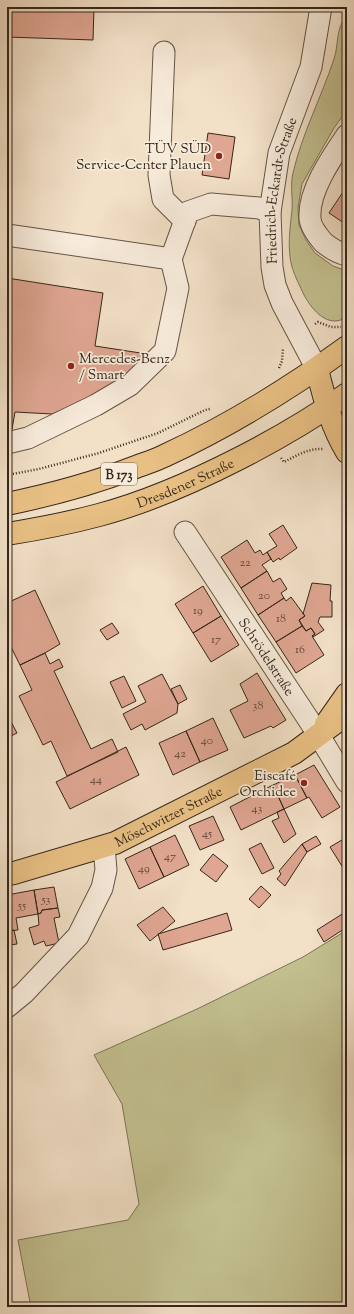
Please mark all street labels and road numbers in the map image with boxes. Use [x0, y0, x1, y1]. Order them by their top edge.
street label: Friedrich-Eckardt-Straße [262, 115, 303, 264]
street label: Dresdener Straße [134, 455, 238, 515]
road number: B 173 [101, 463, 137, 485]
street label: Schrödelstraße [232, 615, 298, 701]
street label: Möschwitzer Straße [112, 783, 226, 854]

